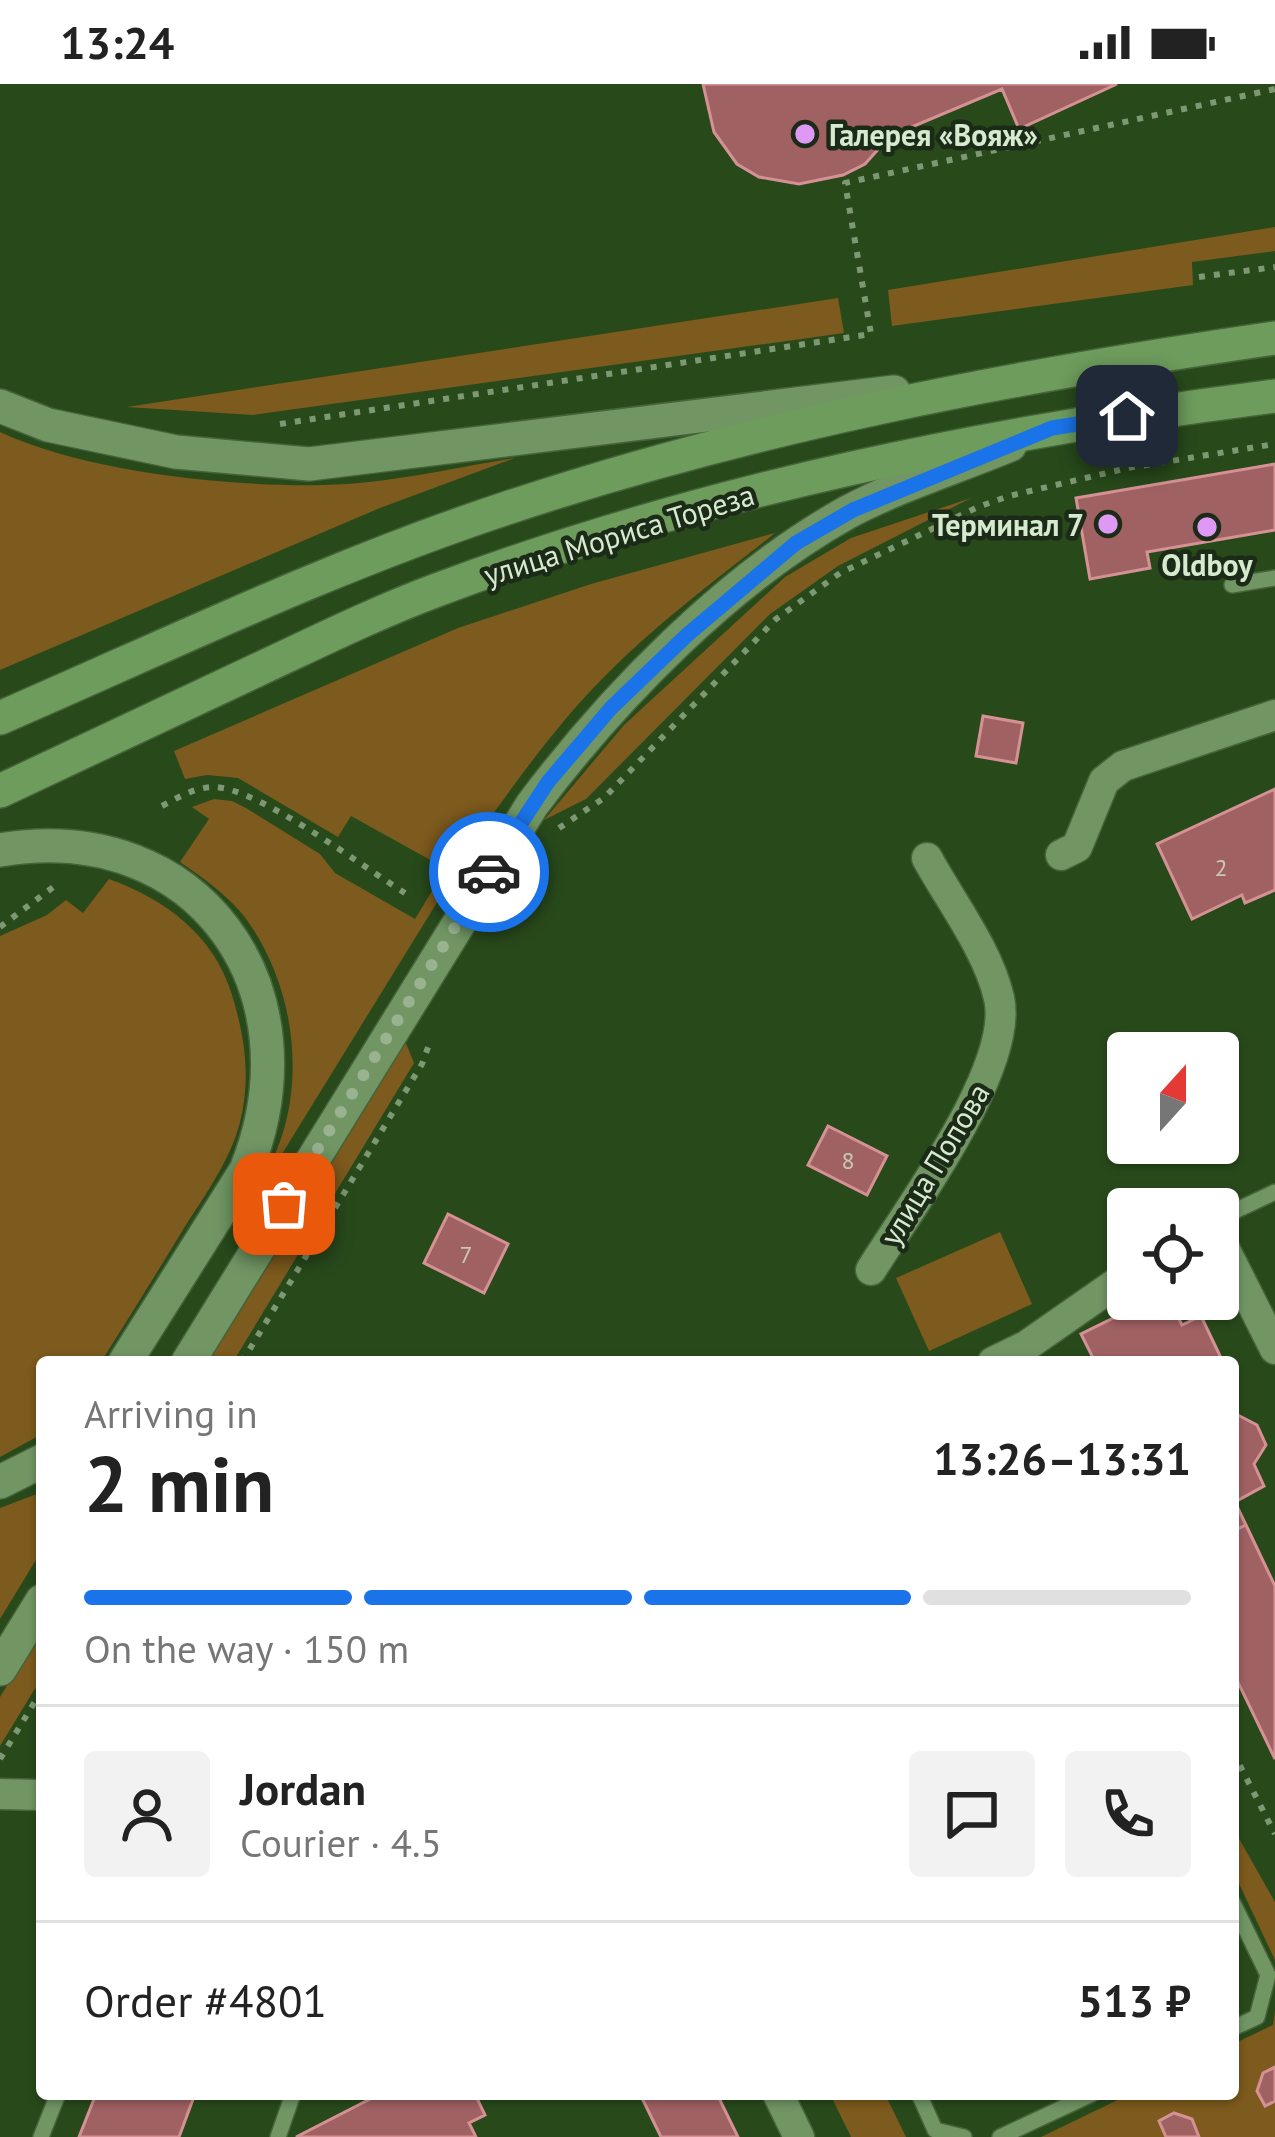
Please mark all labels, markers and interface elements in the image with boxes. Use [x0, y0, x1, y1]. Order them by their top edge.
text: 13:24 [60, 13, 174, 71]
place label: Галерея «Вояж» [829, 115, 1038, 154]
marker: Галерея «Вояж» [792, 121, 818, 147]
pin [1076, 365, 1178, 467]
icon: home [1094, 383, 1160, 449]
street label: улица Мориса Тореза [479, 474, 759, 594]
place label: Терминал 7 [932, 505, 1084, 544]
marker: Терминал 7 [1095, 511, 1121, 537]
marker: Oldboy [1194, 514, 1220, 540]
place label: Oldboy [1161, 545, 1253, 584]
courier [429, 812, 549, 932]
icon: car [456, 839, 522, 905]
house number: 2 [1214, 852, 1228, 883]
north arrow [1107, 1032, 1239, 1164]
map controls [1107, 1032, 1239, 1320]
street label: улица Попова [870, 1076, 998, 1252]
house number: 8 [841, 1145, 855, 1176]
pin [233, 1153, 335, 1255]
icon: bag [251, 1171, 317, 1237]
button: locate [1107, 1188, 1239, 1320]
house number: 7 [459, 1239, 473, 1270]
text: Arriving in [84, 1388, 258, 1439]
text: 13:26–13:31 [933, 1429, 1191, 1487]
text: 2 min [84, 1433, 274, 1534]
text: On the way · 150 m [84, 1623, 409, 1674]
button: person [84, 1751, 210, 1877]
button: chat [909, 1751, 1035, 1877]
button: phone [1065, 1751, 1191, 1877]
text: Jordan [240, 1759, 366, 1817]
text: Courier · 4.5 [240, 1817, 442, 1868]
text: Order #4801 [84, 1971, 327, 2029]
text: 513 ₽ [1078, 1971, 1191, 2029]

